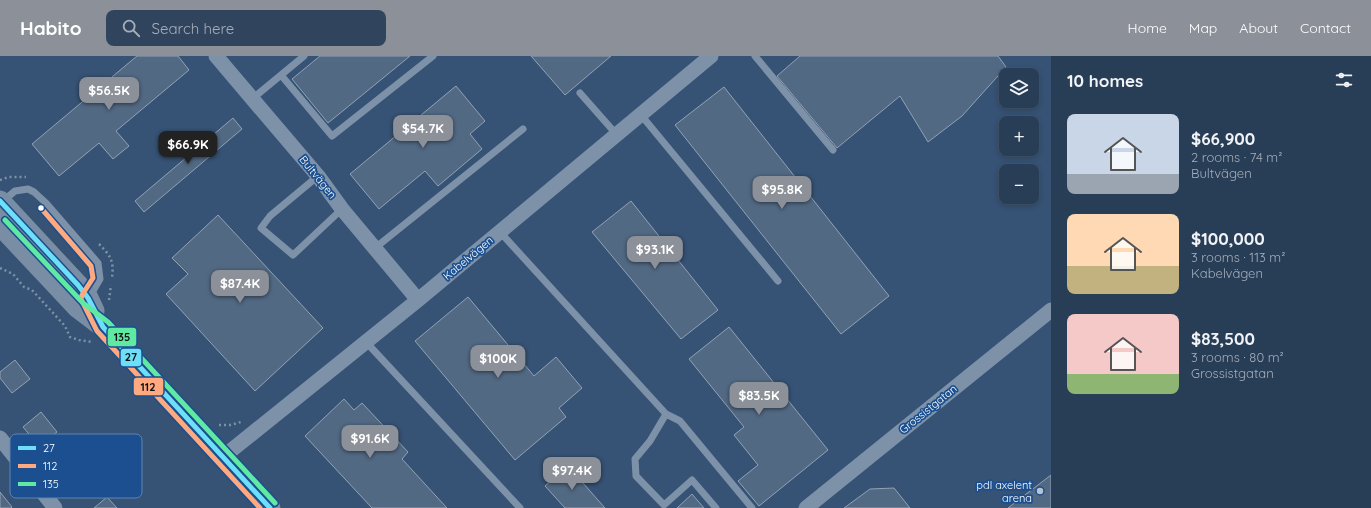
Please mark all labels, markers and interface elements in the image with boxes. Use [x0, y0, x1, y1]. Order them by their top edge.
search box [106, 10, 386, 46]
text: Habito [20, 16, 82, 40]
icon: search [120, 17, 142, 39]
text: Search here [152, 19, 234, 38]
text: Home [1128, 19, 1167, 37]
text: Map [1189, 19, 1217, 37]
text: About [1239, 19, 1278, 37]
text: Contact [1300, 19, 1351, 37]
map controls [999, 68, 1039, 204]
button: layers [999, 68, 1039, 108]
icon: filters [1333, 69, 1355, 91]
text: 10 homes [1067, 70, 1143, 91]
pin: $56.5K [76, 77, 142, 111]
text: $56.5K [88, 82, 130, 98]
pin: $54.7K [390, 115, 456, 149]
button: + [999, 116, 1039, 156]
text: $54.7K [402, 120, 444, 136]
text: $66,900 [1191, 128, 1255, 149]
icon: home [1099, 130, 1147, 178]
pin: $66.9K [155, 131, 221, 165]
text: $66.9K [167, 136, 209, 152]
text: 2 rooms · 74 m² [1191, 149, 1282, 165]
street label: Bultvägen [296, 153, 340, 201]
button: − [999, 164, 1039, 204]
text: Bultvägen [1191, 165, 1252, 181]
pin: $95.8K [749, 176, 815, 210]
text: $95.8K [762, 181, 803, 197]
unlabelled marker [36, 203, 46, 213]
text: $100,000 [1191, 228, 1265, 249]
icon: home [1099, 230, 1147, 278]
street label: Kabelvägen [440, 233, 496, 283]
pin: $93.1K [622, 236, 688, 270]
text: $93.1K [636, 241, 674, 257]
text: 3 rooms · 113 m² [1191, 249, 1285, 265]
text: Kabelvägen [1191, 265, 1263, 281]
pin: $87.4K [207, 270, 273, 304]
text: $87.4K [220, 275, 260, 291]
line badge: 135 [107, 327, 137, 347]
text: $83,500 [1191, 328, 1255, 349]
text: 135 [114, 330, 130, 344]
icon: home [1099, 330, 1147, 378]
pin: $100K [470, 345, 526, 379]
line badge: 27 [120, 348, 142, 367]
text: 3 rooms · 80 m² [1191, 349, 1284, 365]
text: 27 [125, 350, 137, 364]
text: $100K [479, 350, 517, 366]
text: Grossistgatan [1191, 365, 1274, 381]
line badge: 112 [133, 377, 164, 396]
text: 112 [141, 380, 155, 394]
pin: $83.5K [726, 382, 792, 416]
street label: Grossistgatan [896, 382, 960, 436]
text: $83.5K [738, 387, 780, 403]
pin: $91.6K [337, 425, 403, 459]
text: $91.6K [350, 430, 390, 446]
legend [10, 434, 142, 498]
text: 27 [43, 441, 55, 455]
pin: $97.4K [539, 457, 605, 491]
text: 112 [43, 459, 57, 473]
text: $97.4K [552, 462, 592, 478]
text: 135 [43, 477, 59, 491]
place label: pdl axelent arena [976, 478, 1032, 505]
marker: pdl axelent arena [1035, 486, 1045, 496]

